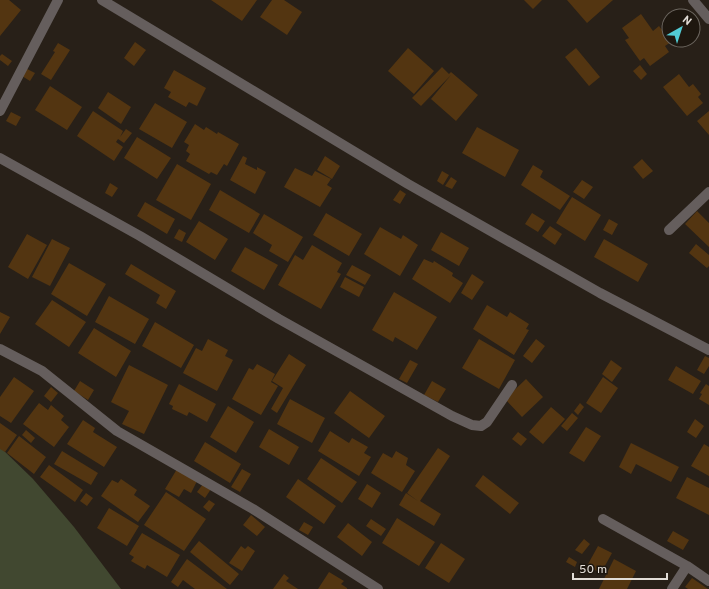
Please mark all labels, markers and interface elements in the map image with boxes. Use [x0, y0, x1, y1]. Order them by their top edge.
north arrow [661, 8, 701, 48]
text: N [679, 13, 694, 29]
scale bar [573, 555, 667, 581]
text: 50 m [579, 562, 607, 578]

